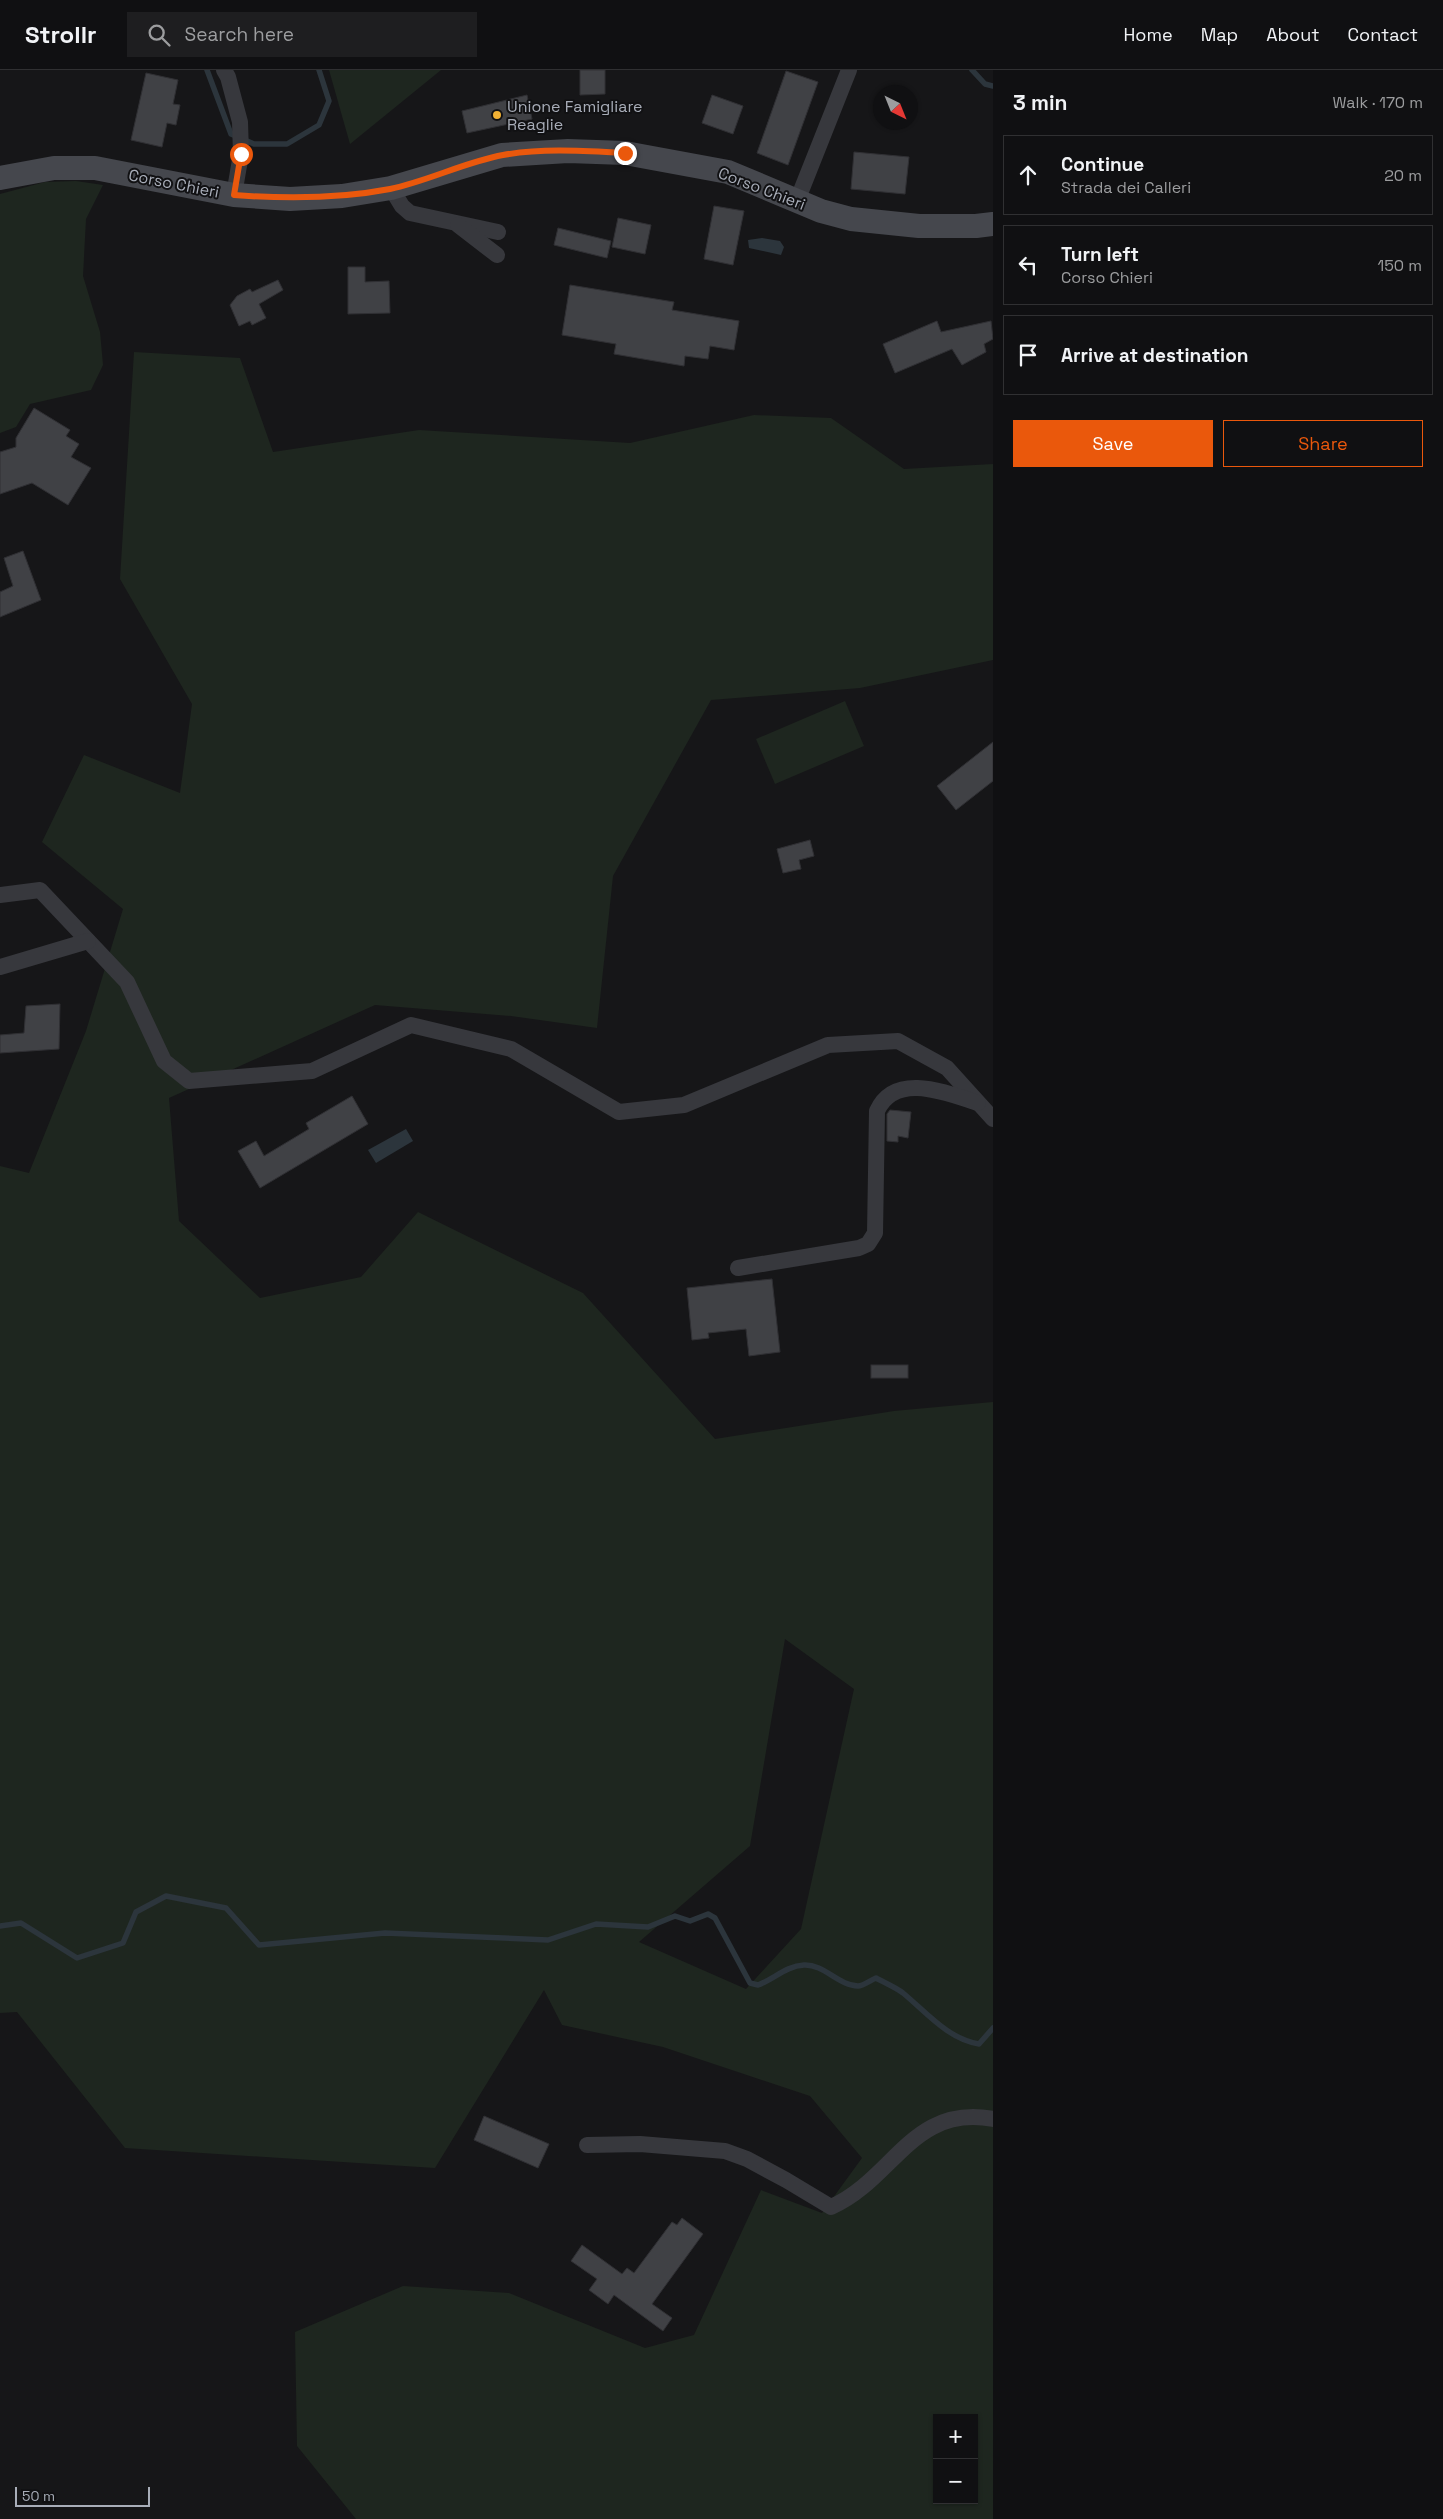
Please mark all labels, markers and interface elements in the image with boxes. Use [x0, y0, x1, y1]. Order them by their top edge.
search box [127, 12, 477, 57]
text: Strollr [25, 19, 97, 50]
icon: search [145, 21, 173, 49]
text: Search here [185, 22, 294, 47]
text: Home [1124, 23, 1173, 46]
text: Map [1201, 23, 1238, 46]
text: About [1266, 23, 1320, 46]
text: Contact [1348, 23, 1418, 46]
north arrow [873, 85, 918, 130]
text: 3 min [1013, 89, 1068, 116]
text: Walk · 170 m [1333, 92, 1423, 113]
place label: Unione Famigliare Reaglie [507, 96, 643, 135]
marker: Unione Famigliare Reaglie [491, 109, 503, 121]
route end [614, 142, 637, 165]
route start [230, 143, 253, 166]
text: Continue [1061, 152, 1144, 177]
icon: ahead [1014, 161, 1042, 189]
street label: Corso Chieri [715, 162, 808, 215]
street label: Corso Chieri [127, 164, 221, 203]
text: 20 m [1384, 165, 1422, 186]
text: Strada dei Calleri [1061, 177, 1191, 198]
text: Turn left [1061, 242, 1139, 267]
icon: left [1014, 251, 1042, 279]
text: 150 m [1378, 255, 1422, 276]
text: Corso Chieri [1061, 267, 1153, 288]
icon: arrive [1014, 341, 1042, 369]
text: Arrive at destination [1061, 343, 1249, 368]
button: Save [1013, 420, 1213, 467]
button: Share [1223, 420, 1423, 467]
map controls [933, 2414, 978, 2504]
button: + [933, 2414, 978, 2459]
button: − [933, 2459, 978, 2504]
scale bar [15, 2484, 150, 2507]
text: 50 m [22, 2487, 55, 2505]

